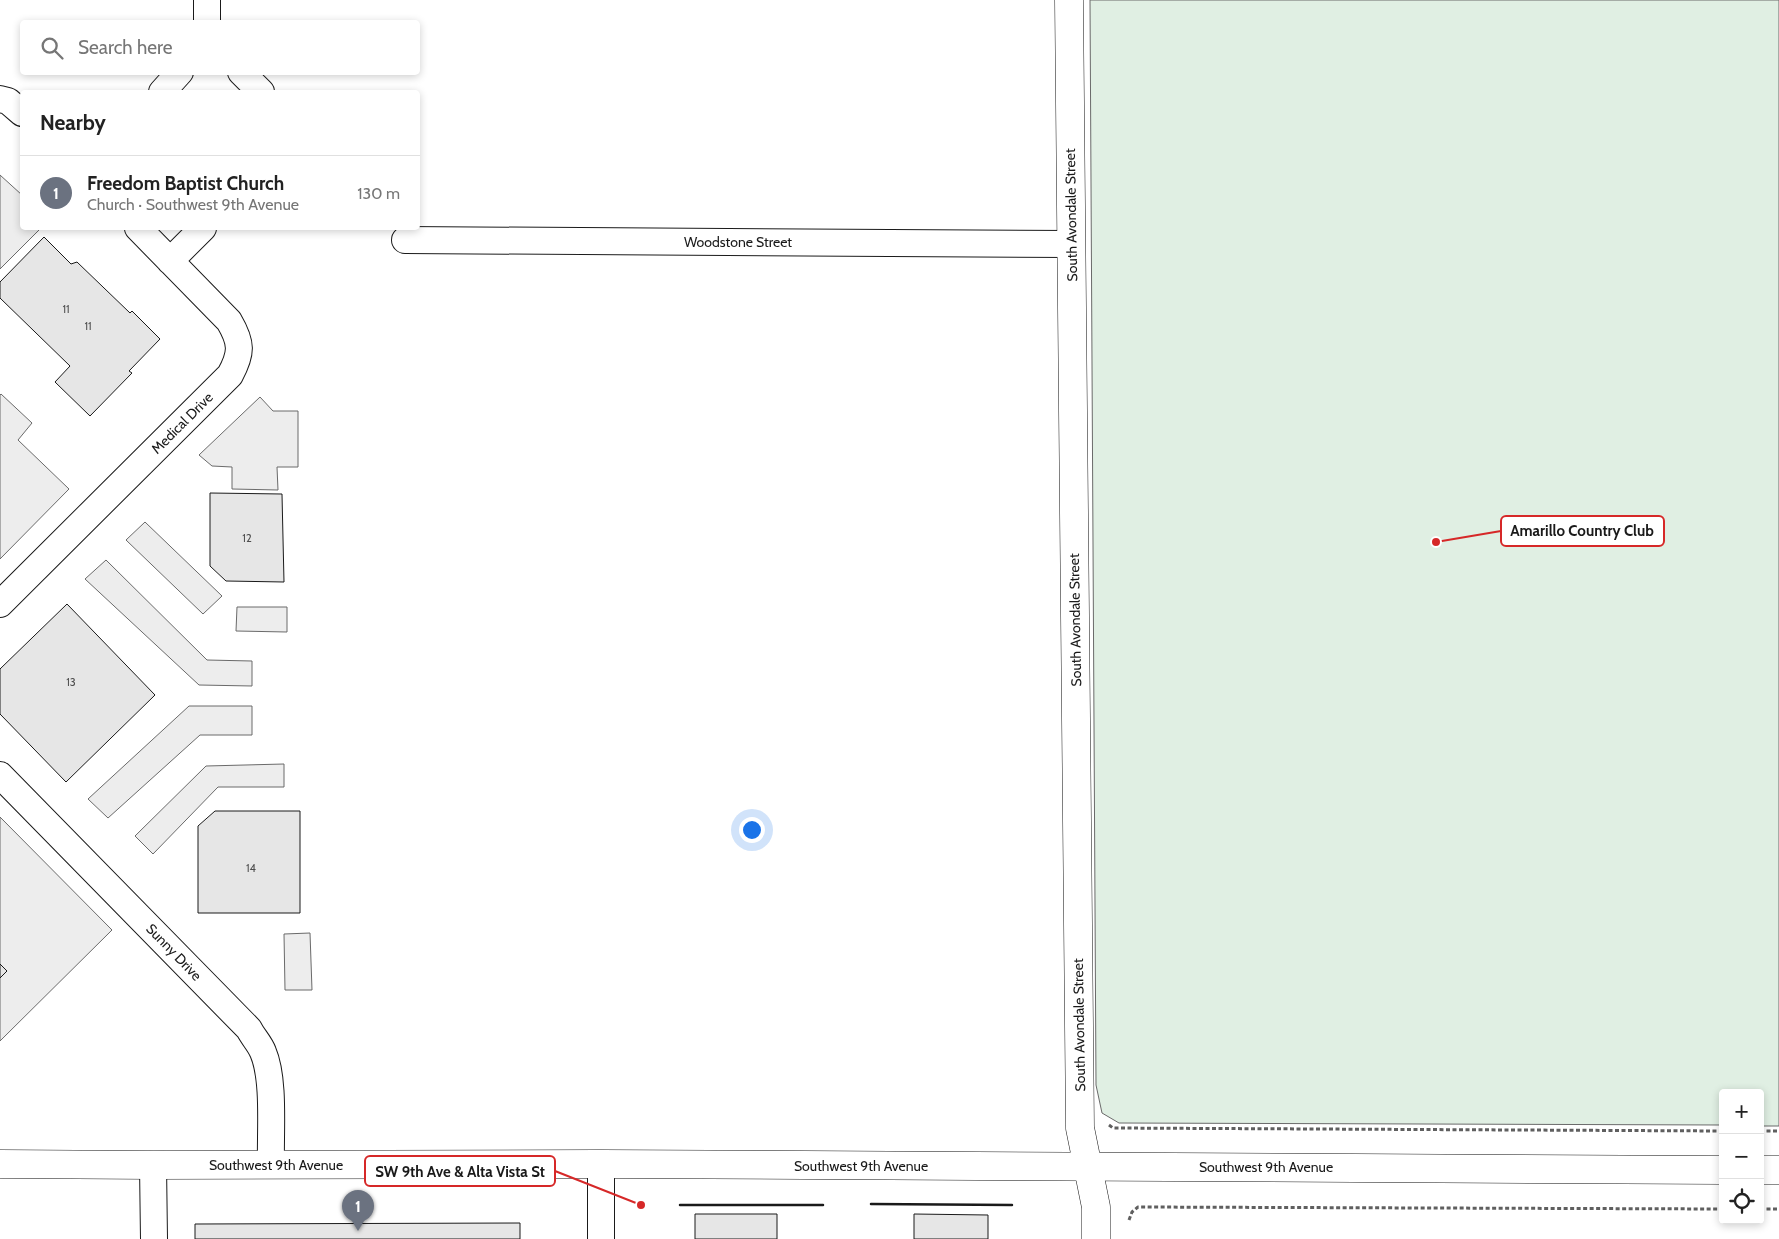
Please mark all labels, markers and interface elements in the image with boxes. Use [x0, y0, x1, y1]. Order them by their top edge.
search box [20, 20, 420, 75]
icon: search [38, 34, 66, 62]
text: Search here [78, 36, 172, 59]
text: Nearby [40, 110, 106, 135]
street label: South Avondale Street [1061, 148, 1081, 282]
text: Freedom Baptist Church [87, 172, 284, 195]
text: 1 [53, 184, 59, 203]
text: 130 m [357, 184, 400, 203]
text: Church · Southwest 9th Avenue [87, 195, 299, 214]
street label: Woodstone Street [684, 233, 792, 251]
house number: 11 [62, 302, 70, 316]
house number: 11 [84, 319, 92, 333]
street label: Medical Drive [147, 388, 217, 458]
callout: Amarillo Country Club [1501, 516, 1664, 546]
text: Amarillo Country Club [1510, 522, 1654, 540]
house number: 12 [242, 531, 252, 545]
street label: South Avondale Street [1065, 553, 1085, 687]
house number: 13 [66, 675, 76, 689]
your location [739, 817, 765, 843]
house number: 14 [246, 861, 257, 875]
street label: Sunny Drive [142, 920, 206, 984]
street label: South Avondale Street [1069, 958, 1089, 1092]
map controls [1719, 1089, 1764, 1224]
button: + [1719, 1089, 1764, 1134]
button: − [1719, 1134, 1764, 1179]
street label: Southwest 9th Avenue [209, 1156, 343, 1174]
callout: SW 9th Ave & Alta Vista St [365, 1156, 555, 1186]
street label: Southwest 9th Avenue [794, 1157, 928, 1175]
street label: Southwest 9th Avenue [1199, 1158, 1333, 1176]
text: SW 9th Ave & Alta Vista St [375, 1163, 545, 1181]
button: locate [1719, 1179, 1764, 1224]
pin: 1 [342, 1190, 374, 1231]

